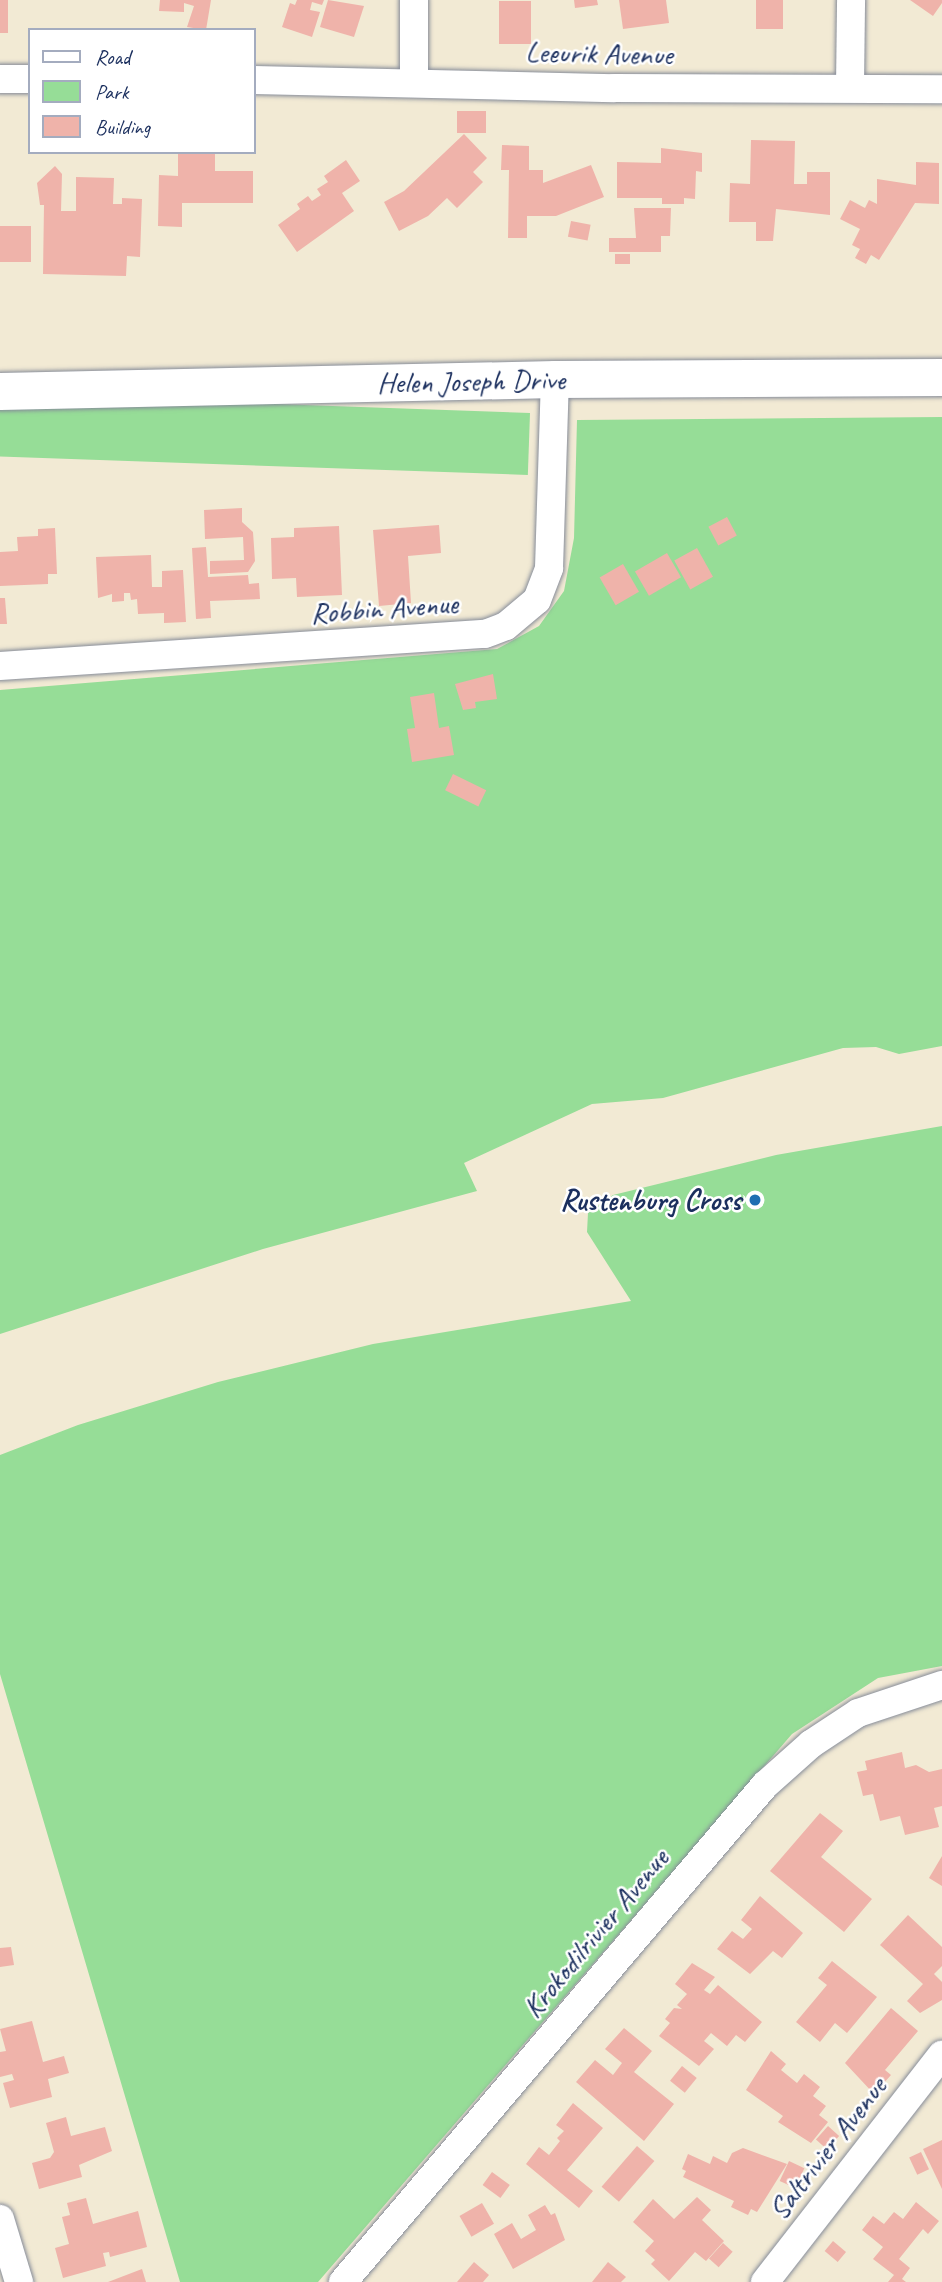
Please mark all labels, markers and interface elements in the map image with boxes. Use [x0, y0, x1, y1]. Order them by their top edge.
legend [28, 28, 256, 154]
street label: Leeurik Avenue [525, 34, 673, 72]
text: Road [95, 44, 130, 70]
text: Park [95, 79, 128, 105]
text: Building [95, 114, 150, 140]
street label: Helen Joseph Drive [377, 361, 565, 401]
street label: Robbin Avenue [309, 585, 459, 631]
place label: Rustenburg Cross [560, 1182, 741, 1218]
marker: Rustenburg Cross [747, 1192, 763, 1208]
street label: Krokodilrivier Avenue [514, 1841, 676, 2025]
street label: Saltrivier Avenue [760, 2070, 894, 2226]

